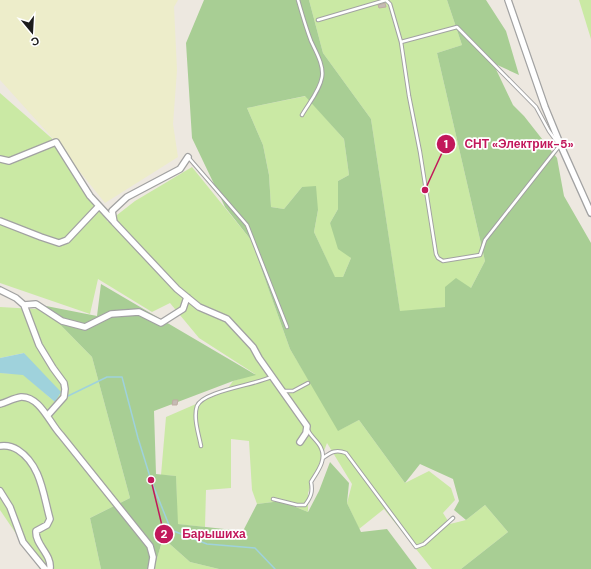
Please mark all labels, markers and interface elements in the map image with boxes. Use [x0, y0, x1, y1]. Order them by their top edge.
north arrow [12, 12, 52, 52]
text: С [29, 34, 41, 49]
callout: СНТ «Электрик-5» [436, 132, 581, 156]
text: 1 [444, 136, 448, 152]
text: СНТ «Электрик-5» [464, 136, 574, 152]
callout: Барышиха [154, 522, 254, 546]
text: 2 [161, 526, 168, 542]
text: Барышиха [182, 526, 246, 542]

